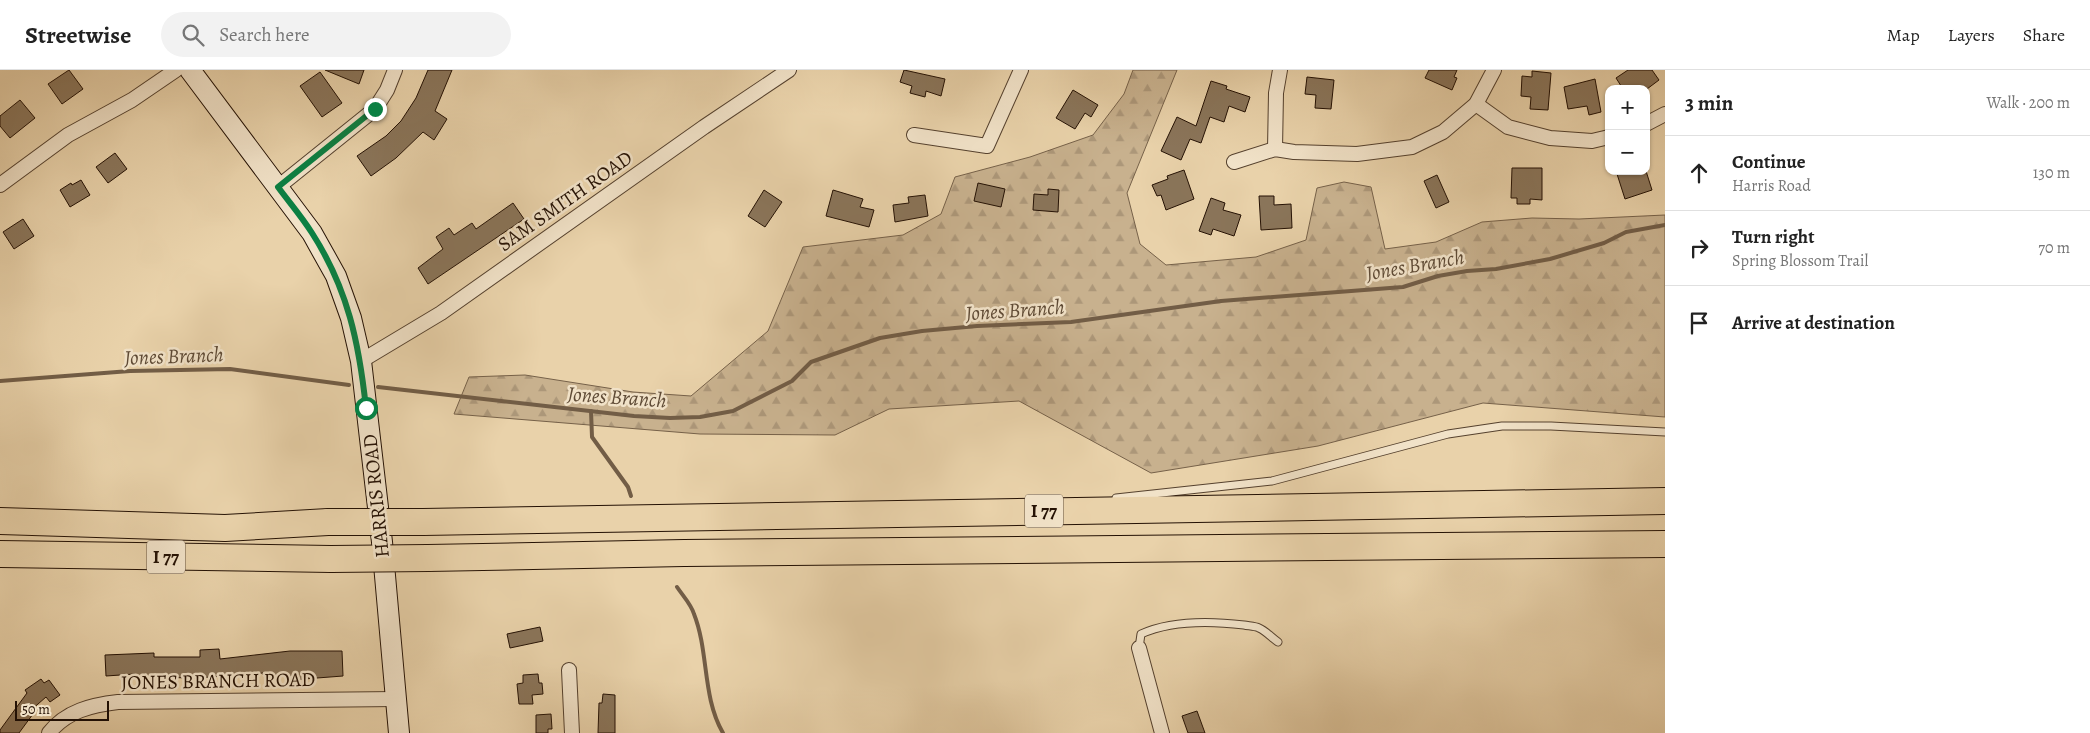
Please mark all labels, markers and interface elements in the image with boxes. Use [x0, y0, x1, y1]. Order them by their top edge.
search box [161, 12, 511, 57]
text: Streetwise [25, 19, 131, 51]
icon: search [179, 21, 207, 49]
text: Search here [219, 22, 310, 48]
text: Map [1887, 23, 1920, 47]
text: Layers [1948, 23, 1995, 47]
text: Share [2023, 23, 2065, 47]
map controls [1605, 85, 1650, 175]
button: + [1605, 85, 1650, 130]
text: 3 min [1685, 89, 1733, 117]
text: Walk · 200 m [1986, 92, 2070, 114]
route end [364, 98, 387, 121]
button: − [1605, 130, 1650, 175]
street label: SAM SMITH ROAD [492, 144, 638, 258]
text: Continue [1732, 149, 1806, 175]
icon: ahead [1685, 159, 1713, 187]
text: 130 m [2033, 162, 2070, 184]
text: Harris Road [1732, 175, 1811, 197]
text: Turn right [1732, 224, 1814, 250]
icon: right [1685, 234, 1713, 262]
text: 70 m [2038, 237, 2070, 259]
water label: Jones Branch [1363, 243, 1466, 288]
text: Spring Blossom Trail [1732, 250, 1868, 272]
water label: Jones Branch [963, 293, 1066, 328]
icon: arrive [1685, 309, 1713, 337]
text: Arrive at destination [1732, 310, 1895, 336]
water label: Jones Branch [123, 340, 224, 372]
water label: Jones Branch [565, 379, 668, 414]
route start [355, 397, 378, 420]
street label: HARRIS ROAD [356, 433, 396, 559]
road number: I 77 [1025, 494, 1063, 528]
road number: I 77 [147, 541, 185, 574]
street label: JONES BRANCH ROAD [121, 666, 315, 696]
scale bar [15, 698, 109, 721]
text: 50 m [22, 700, 50, 719]

